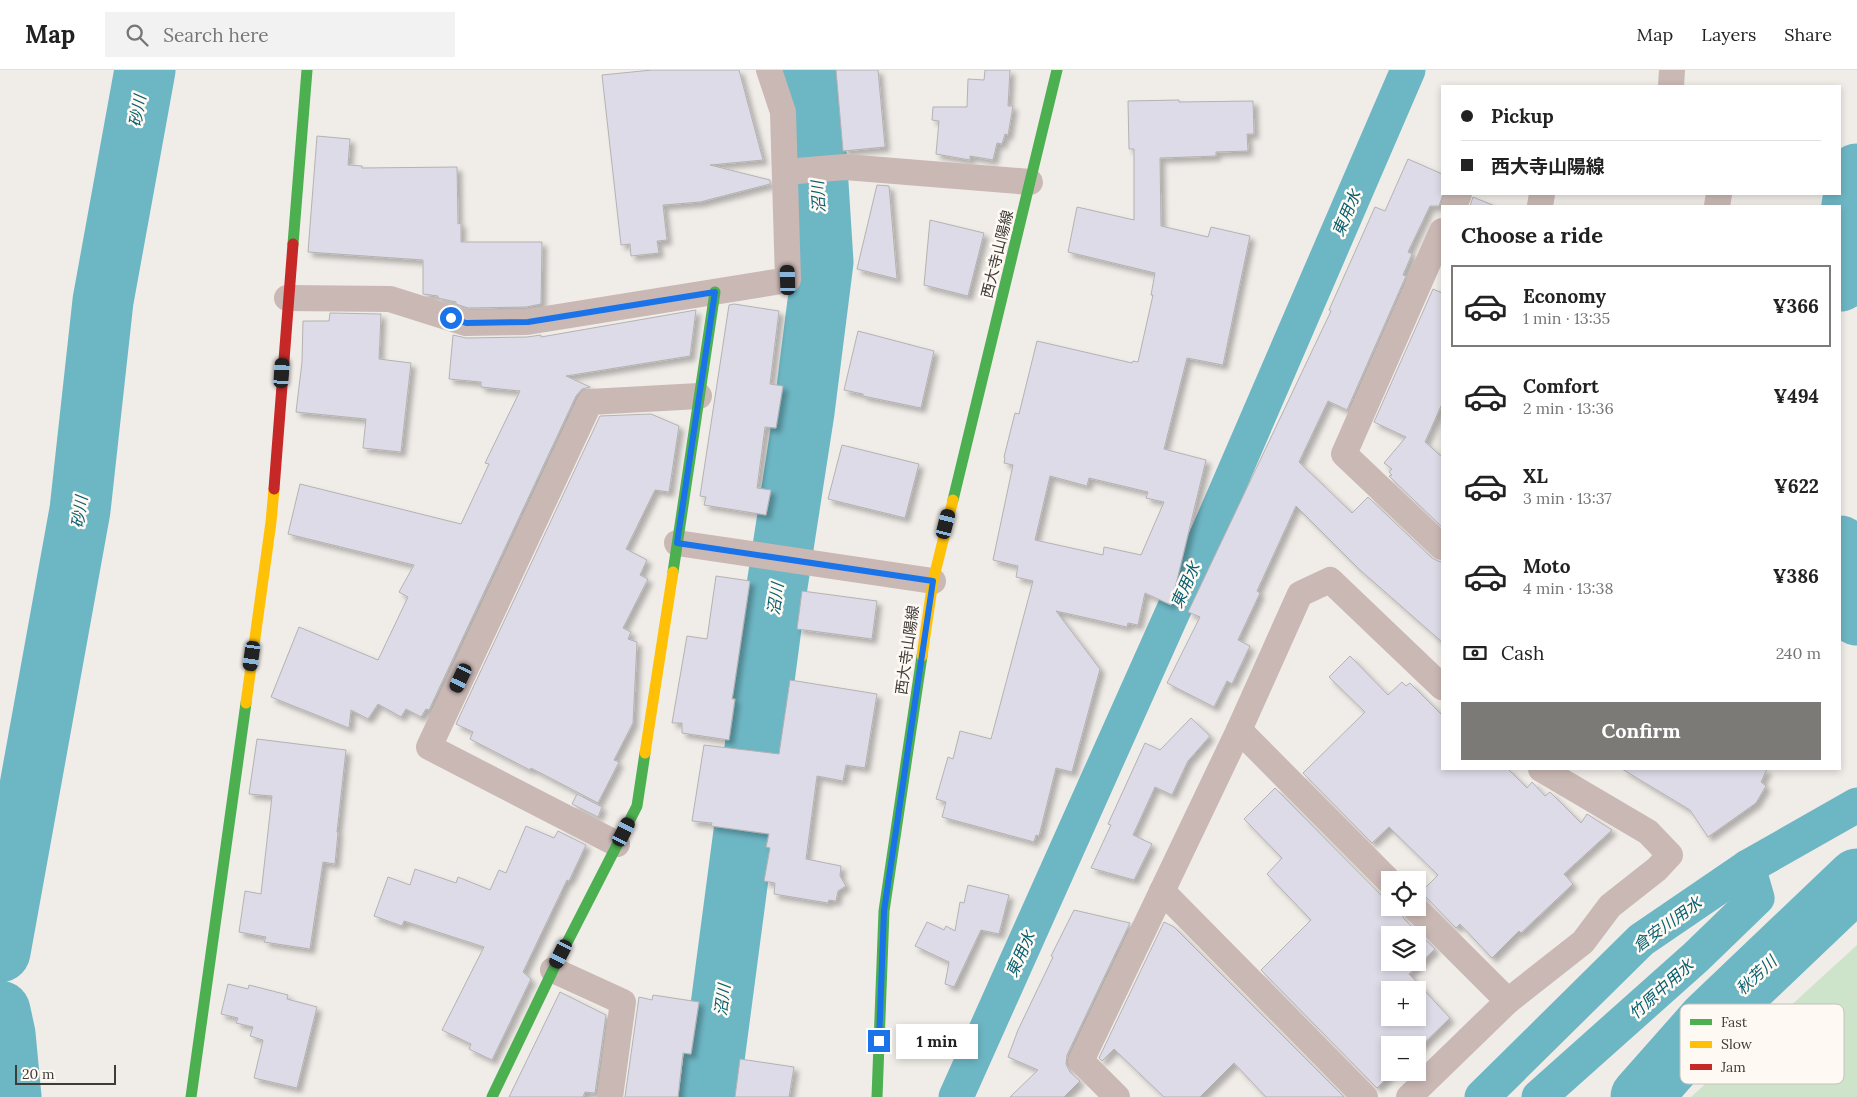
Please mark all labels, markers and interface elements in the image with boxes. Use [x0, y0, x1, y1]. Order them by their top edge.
search box [105, 12, 455, 57]
text: Map [25, 19, 75, 50]
icon: search [123, 21, 151, 49]
text: Search here [163, 23, 269, 47]
text: Map [1637, 23, 1673, 46]
text: Layers [1701, 23, 1756, 46]
text: Share [1784, 23, 1832, 46]
water label: 砂川 [124, 92, 150, 129]
text: Pickup [1491, 104, 1554, 128]
text: 西大寺山陽線 [1491, 154, 1605, 178]
water label: 沼川 [807, 178, 829, 214]
water label: 東用水 [1327, 185, 1365, 239]
street label: 西大寺山陽線 [977, 208, 1017, 300]
text: Choose a ride [1461, 221, 1603, 249]
car [779, 265, 796, 295]
icon: car [1463, 284, 1508, 329]
text: Economy [1523, 284, 1606, 308]
text: ¥366 [1773, 294, 1819, 318]
route start [440, 307, 462, 329]
text: 1 min · 13:35 [1523, 308, 1610, 328]
car [273, 358, 290, 388]
icon: car [1463, 374, 1508, 419]
text: Comfort [1523, 374, 1599, 398]
text: ¥494 [1774, 384, 1819, 408]
text: 2 min · 13:36 [1523, 398, 1614, 418]
icon: car [1463, 464, 1508, 509]
text: XL [1523, 464, 1548, 488]
text: ¥622 [1774, 474, 1819, 498]
text: 3 min · 13:37 [1523, 488, 1612, 508]
water label: 砂川 [67, 493, 91, 529]
car [935, 508, 956, 540]
icon: car [1463, 554, 1508, 599]
text: Moto [1523, 554, 1570, 578]
water label: 東用水 [1166, 557, 1205, 611]
text: ¥386 [1773, 564, 1819, 588]
text: 4 min · 13:38 [1523, 578, 1613, 598]
water label: 沼川 [763, 580, 787, 616]
street label: 西大寺山陽線 [891, 604, 923, 696]
icon: cash [1461, 639, 1489, 667]
car [242, 640, 261, 672]
text: Cash [1501, 641, 1544, 665]
text: 240 m [1776, 643, 1821, 663]
car [447, 661, 474, 695]
button: Confirm [1461, 702, 1821, 760]
car [610, 815, 637, 849]
map controls [1381, 871, 1426, 1081]
button: locate [1381, 871, 1426, 916]
water label: 倉安川用水 [1629, 891, 1707, 956]
water label: 東用水 [1001, 926, 1040, 980]
button: layers [1381, 926, 1426, 971]
car [547, 937, 574, 971]
water label: 秋芳川 [1732, 950, 1782, 999]
water label: 竹原中用水 [1625, 953, 1699, 1023]
water label: 沼川 [710, 981, 734, 1017]
button: + [1381, 981, 1426, 1026]
legend [1680, 1004, 1844, 1084]
text: Fast [1721, 1013, 1748, 1031]
callout: 1 min [896, 1024, 979, 1058]
route end [868, 1030, 890, 1052]
text: 1 min [917, 1031, 957, 1051]
text: Slow [1721, 1035, 1753, 1053]
button: − [1381, 1036, 1426, 1081]
text: Jam [1720, 1058, 1746, 1076]
scale bar [15, 1062, 116, 1085]
text: 20 m [22, 1065, 54, 1083]

